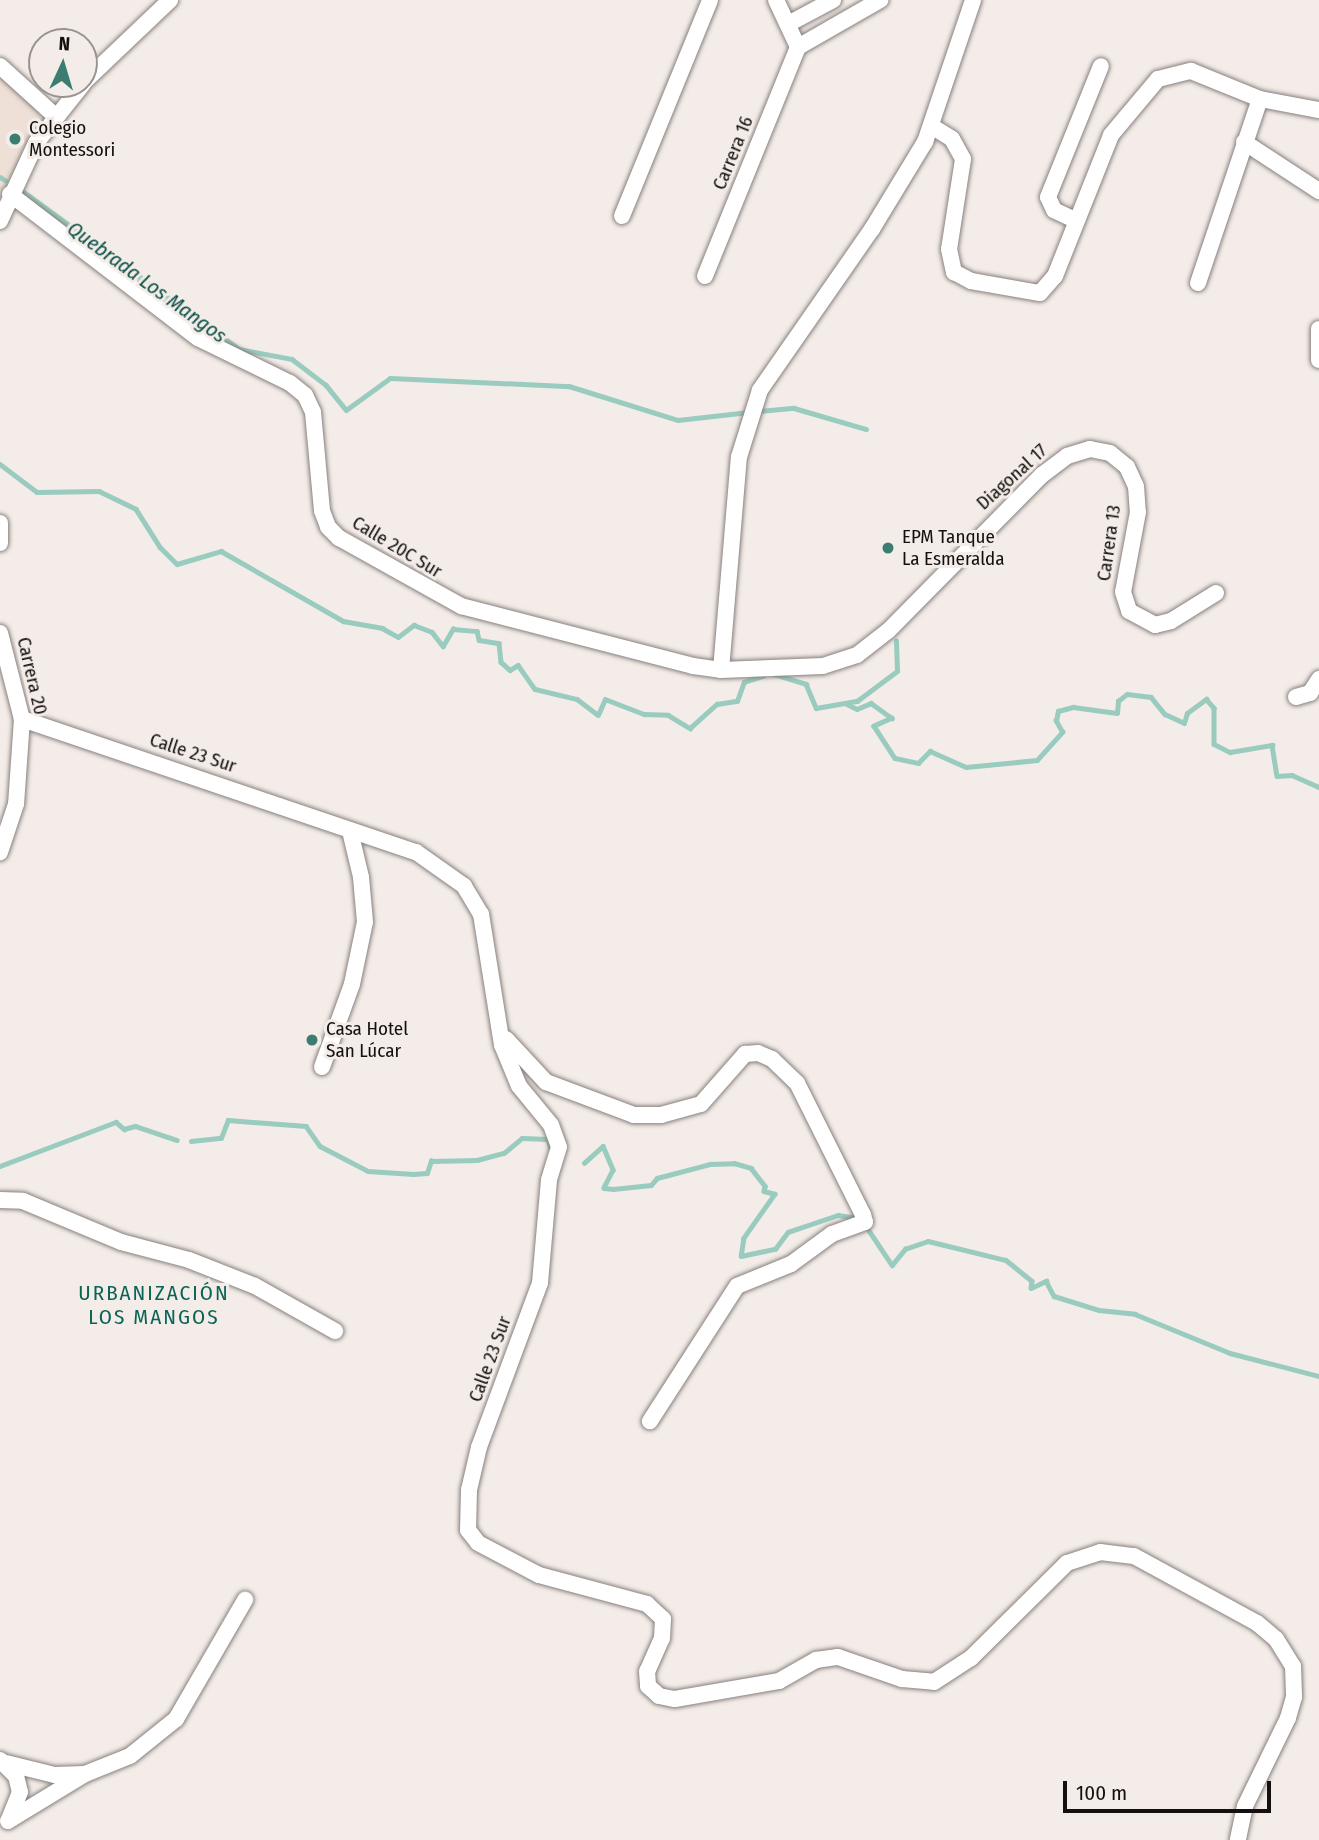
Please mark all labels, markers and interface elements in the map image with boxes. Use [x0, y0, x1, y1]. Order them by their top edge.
north arrow [28, 28, 98, 98]
text: N [58, 32, 71, 55]
street label: Carrera 16 [708, 113, 758, 193]
place label: Colegio Montessori [29, 117, 115, 161]
marker: Colegio Montessori [7, 131, 23, 147]
water label: Quebrada Los Mangos [63, 216, 231, 348]
street label: Diagonal 17 [972, 439, 1052, 515]
street label: Carrera 13 [1092, 503, 1126, 583]
street label: Calle 20C Sur [348, 511, 446, 583]
place label: EPM Tanque La Esmeralda [902, 526, 1005, 570]
marker: EPM Tanque La Esmeralda [880, 540, 896, 556]
street label: Carrera 20 [12, 635, 52, 717]
street label: Calle 23 Sur [147, 728, 239, 778]
place label: Casa Hotel San Lúcar [326, 1018, 408, 1062]
marker: Casa Hotel San Lúcar [304, 1032, 320, 1048]
district label: URBANIZACIÓN LOS MANGOS [80, 1280, 228, 1330]
street label: Calle 23 Sur [464, 1313, 516, 1405]
scale bar [1067, 1766, 1275, 1810]
text: 100 m [1076, 1780, 1127, 1806]

